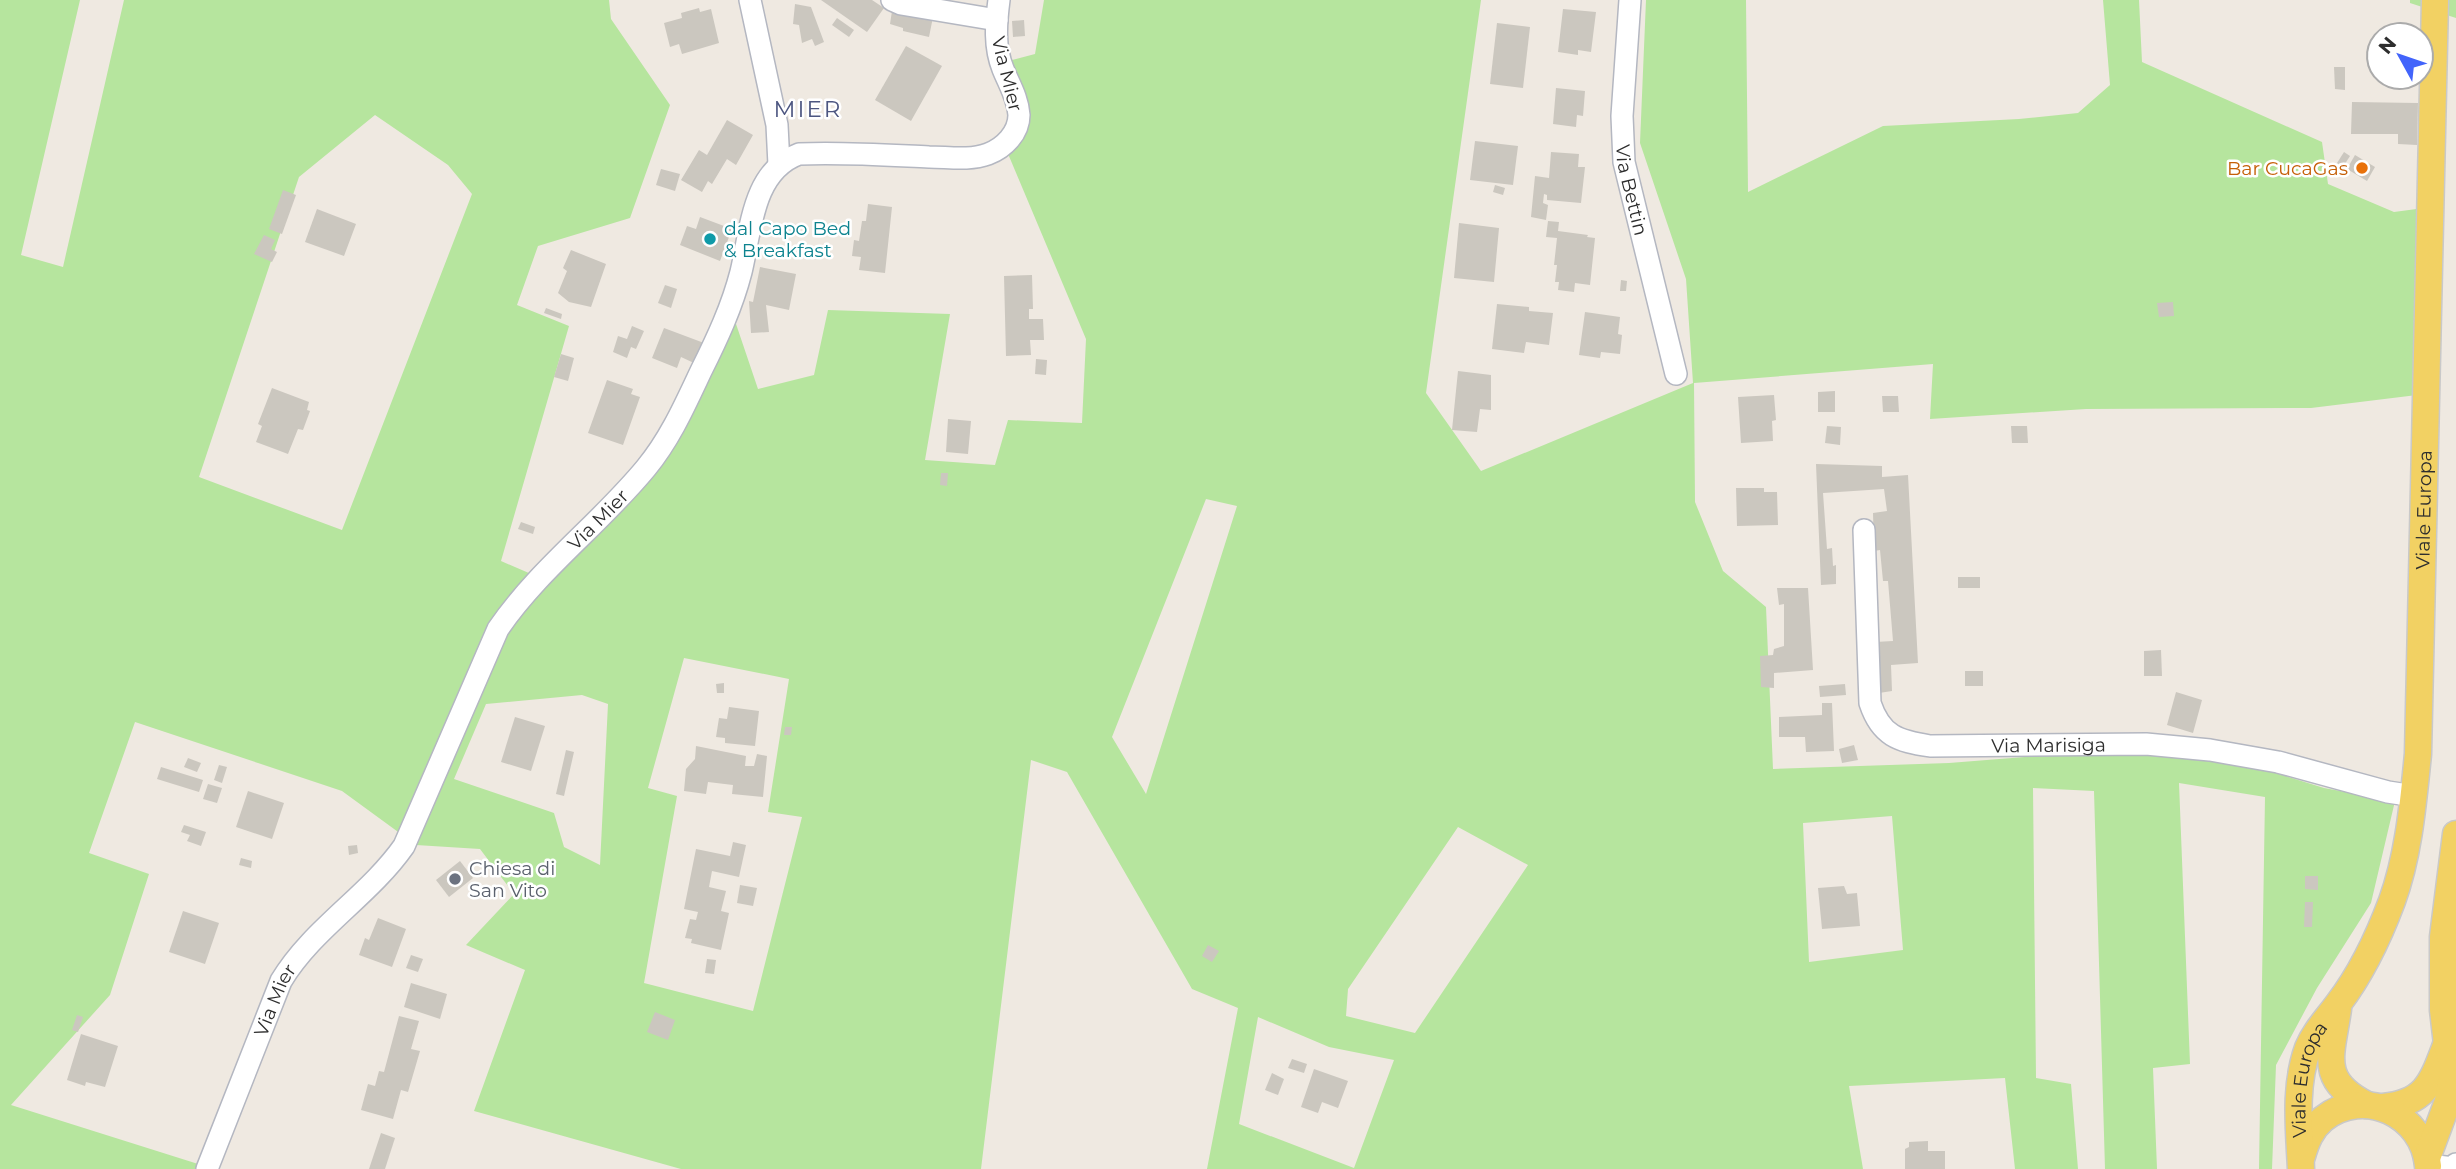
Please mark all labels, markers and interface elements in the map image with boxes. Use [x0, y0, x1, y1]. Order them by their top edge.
north arrow [2365, 21, 2435, 91]
text: N [2374, 32, 2401, 59]
street label: Via Mier [987, 34, 1027, 114]
district label: MIER [774, 95, 842, 123]
street label: Via Bettin [1612, 144, 1653, 238]
place label: Bar CucaGas [2227, 157, 2348, 180]
marker: Bar CucaGas [2354, 160, 2370, 176]
place label: dal Capo Bed & Breakfast [724, 217, 851, 262]
marker: dal Capo Bed & Breakfast [702, 231, 718, 247]
street label: Viale Europa [2411, 450, 2436, 570]
street label: Via Mier [563, 484, 633, 555]
street label: Via Marisiga [1991, 733, 2106, 757]
place label: Chiesa di San Vito [469, 857, 555, 902]
marker: Chiesa di San Vito [447, 871, 463, 887]
street label: Via Mier [249, 959, 301, 1040]
street label: Viale Europa [2287, 1017, 2332, 1138]

